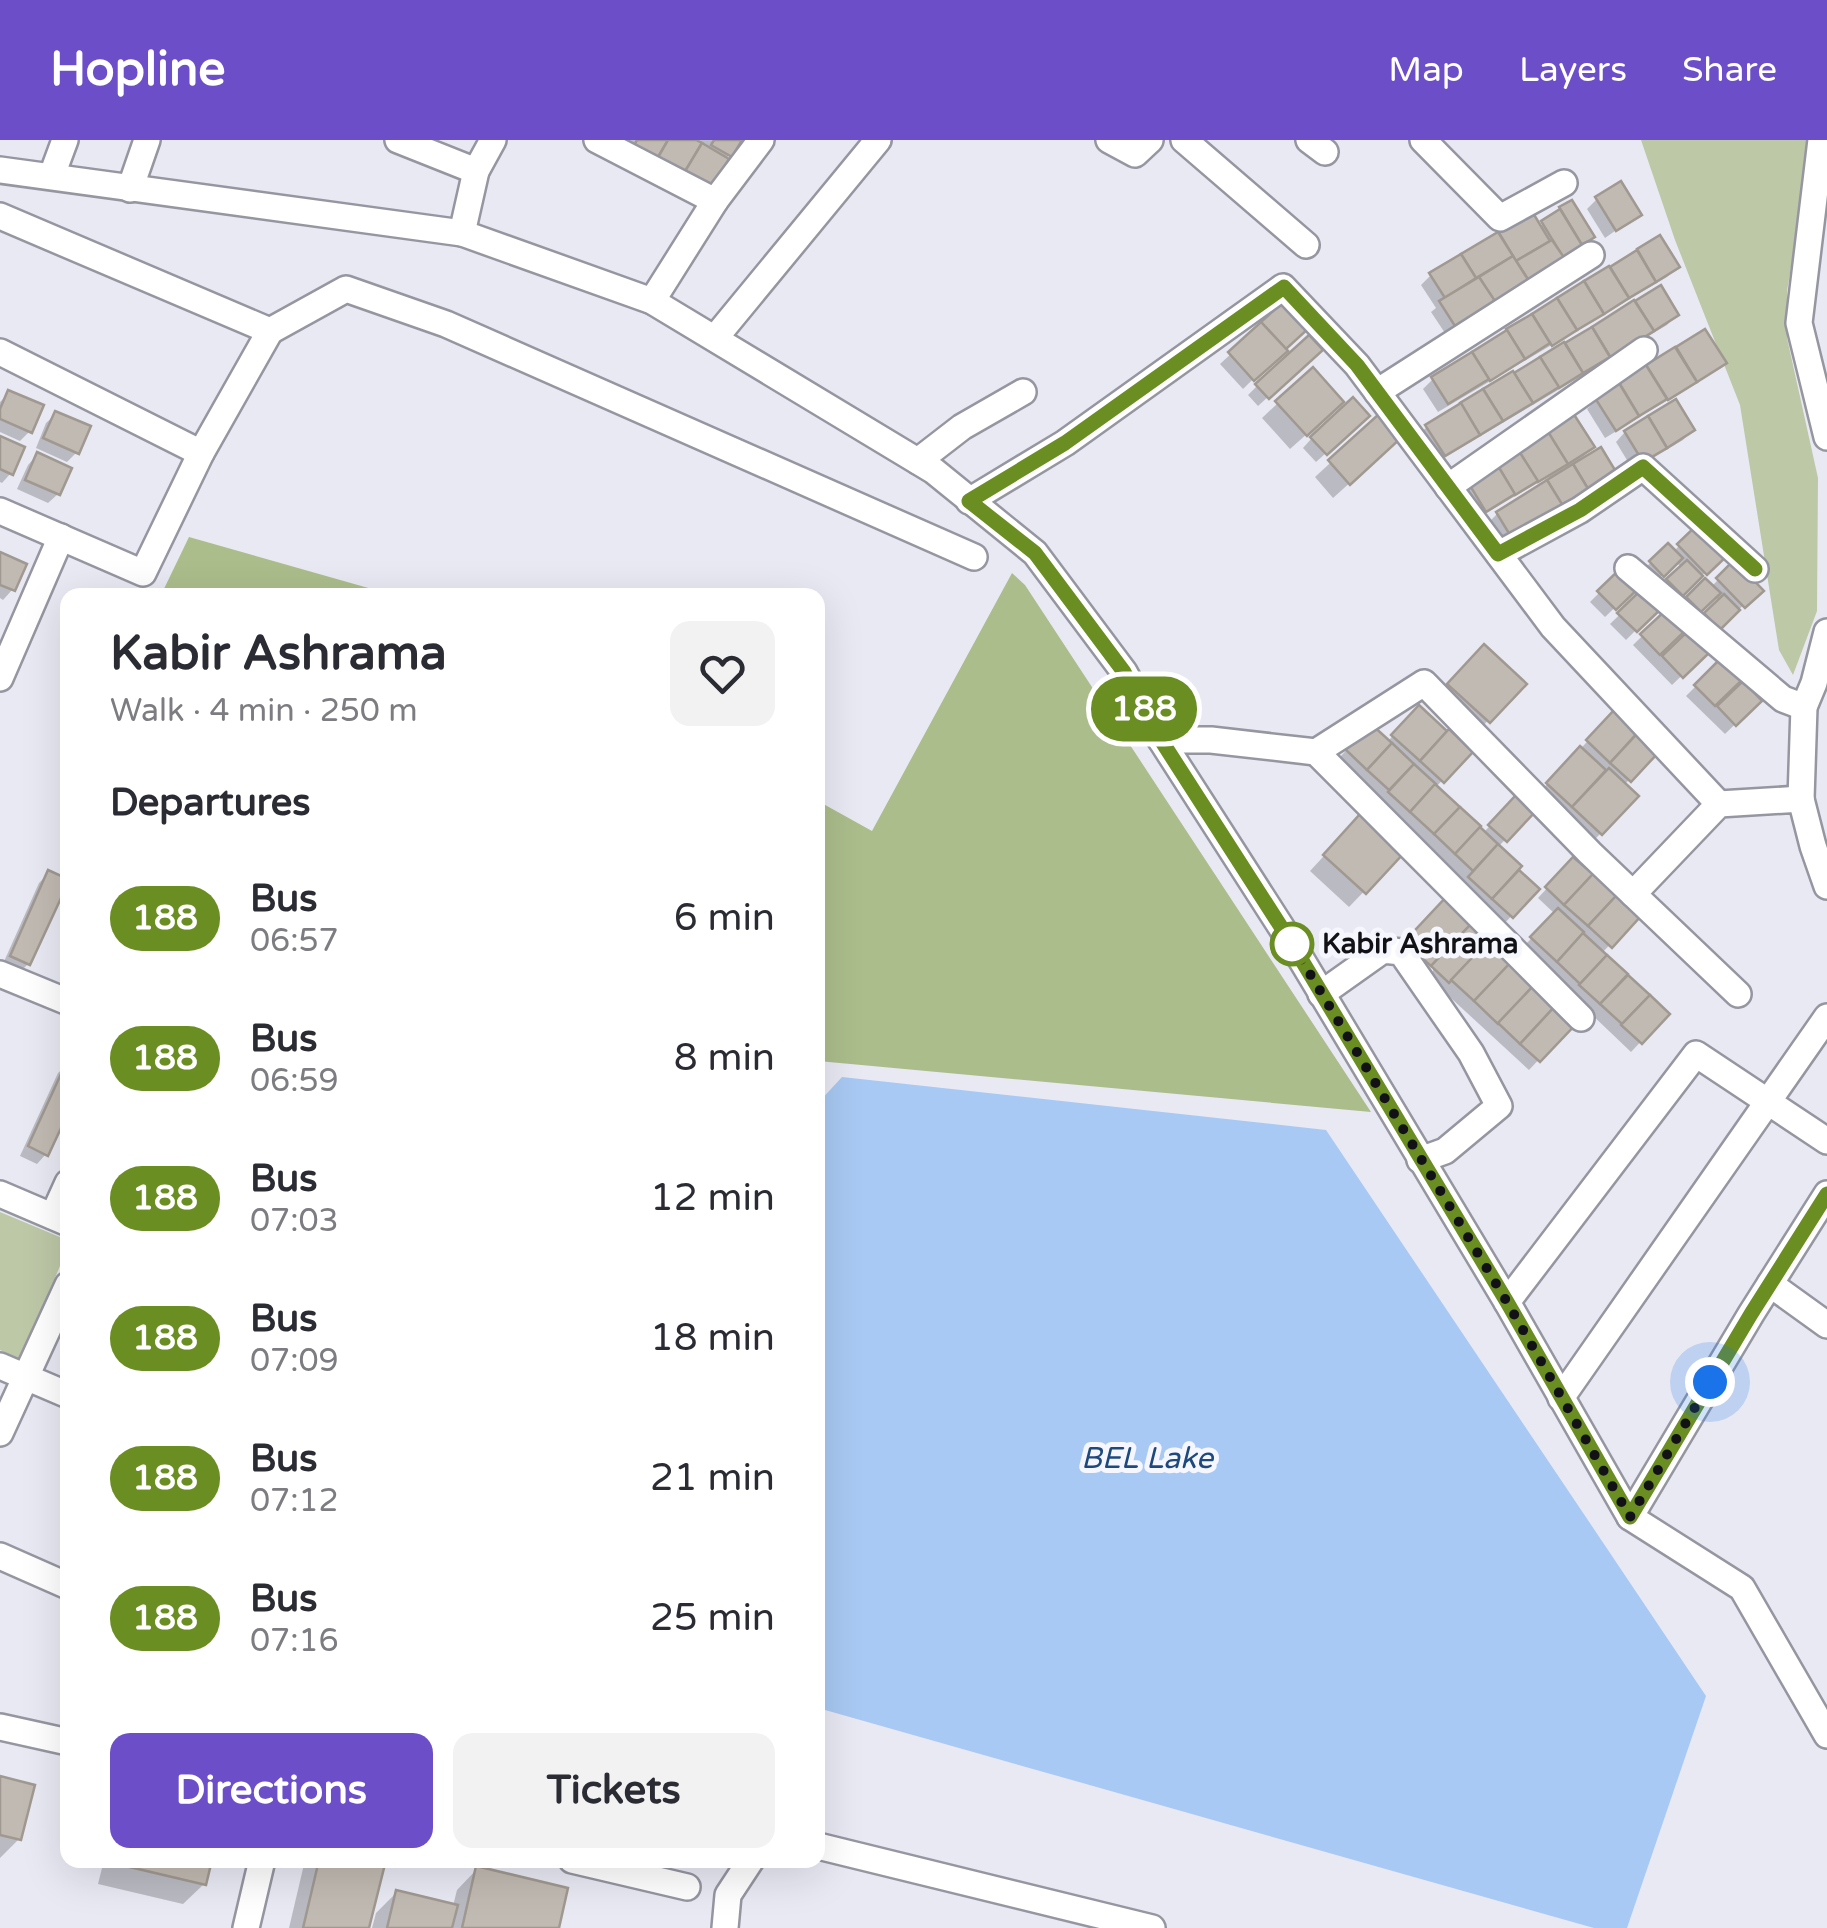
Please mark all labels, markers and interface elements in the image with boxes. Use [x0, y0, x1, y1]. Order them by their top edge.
text: Hopline [50, 41, 225, 99]
text: Map [1388, 49, 1464, 91]
text: Layers [1519, 49, 1627, 91]
text: Share [1682, 49, 1777, 91]
button: heart [670, 621, 775, 726]
text: Kabir Ashrama [110, 625, 447, 683]
line badge: 188 [1086, 676, 1202, 742]
text: 188 [1111, 688, 1177, 730]
text: Walk · 4 min · 250 m [110, 692, 418, 730]
text: Departures [110, 780, 311, 826]
text: Bus [250, 876, 317, 922]
text: 6 min [674, 895, 775, 941]
text: 188 [132, 897, 198, 939]
text: 06:57 [250, 922, 339, 960]
marker: Kabir Ashrama [1271, 923, 1313, 965]
place label: Kabir Ashrama [1322, 927, 1518, 961]
text: Bus [250, 1016, 317, 1062]
text: 8 min [674, 1035, 775, 1081]
text: 188 [132, 1037, 198, 1079]
text: 06:59 [250, 1062, 339, 1100]
text: Bus [250, 1156, 317, 1202]
text: 12 min [650, 1175, 775, 1221]
text: 188 [132, 1177, 198, 1219]
text: 07:03 [250, 1202, 339, 1240]
text: Bus [250, 1296, 317, 1342]
text: 18 min [650, 1315, 775, 1361]
text: 188 [132, 1317, 198, 1359]
text: 07:09 [250, 1342, 339, 1380]
your location [1685, 1357, 1735, 1407]
text: Bus [250, 1436, 317, 1482]
water label: BEL Lake [1081, 1440, 1215, 1477]
text: 21 min [650, 1455, 775, 1501]
text: 188 [132, 1457, 198, 1499]
text: 07:12 [250, 1482, 339, 1520]
text: Bus [250, 1576, 317, 1622]
text: 25 min [650, 1595, 775, 1641]
text: 188 [132, 1597, 198, 1639]
text: 07:16 [250, 1622, 339, 1660]
button: Directions [110, 1733, 433, 1848]
button: Tickets [453, 1733, 775, 1848]

